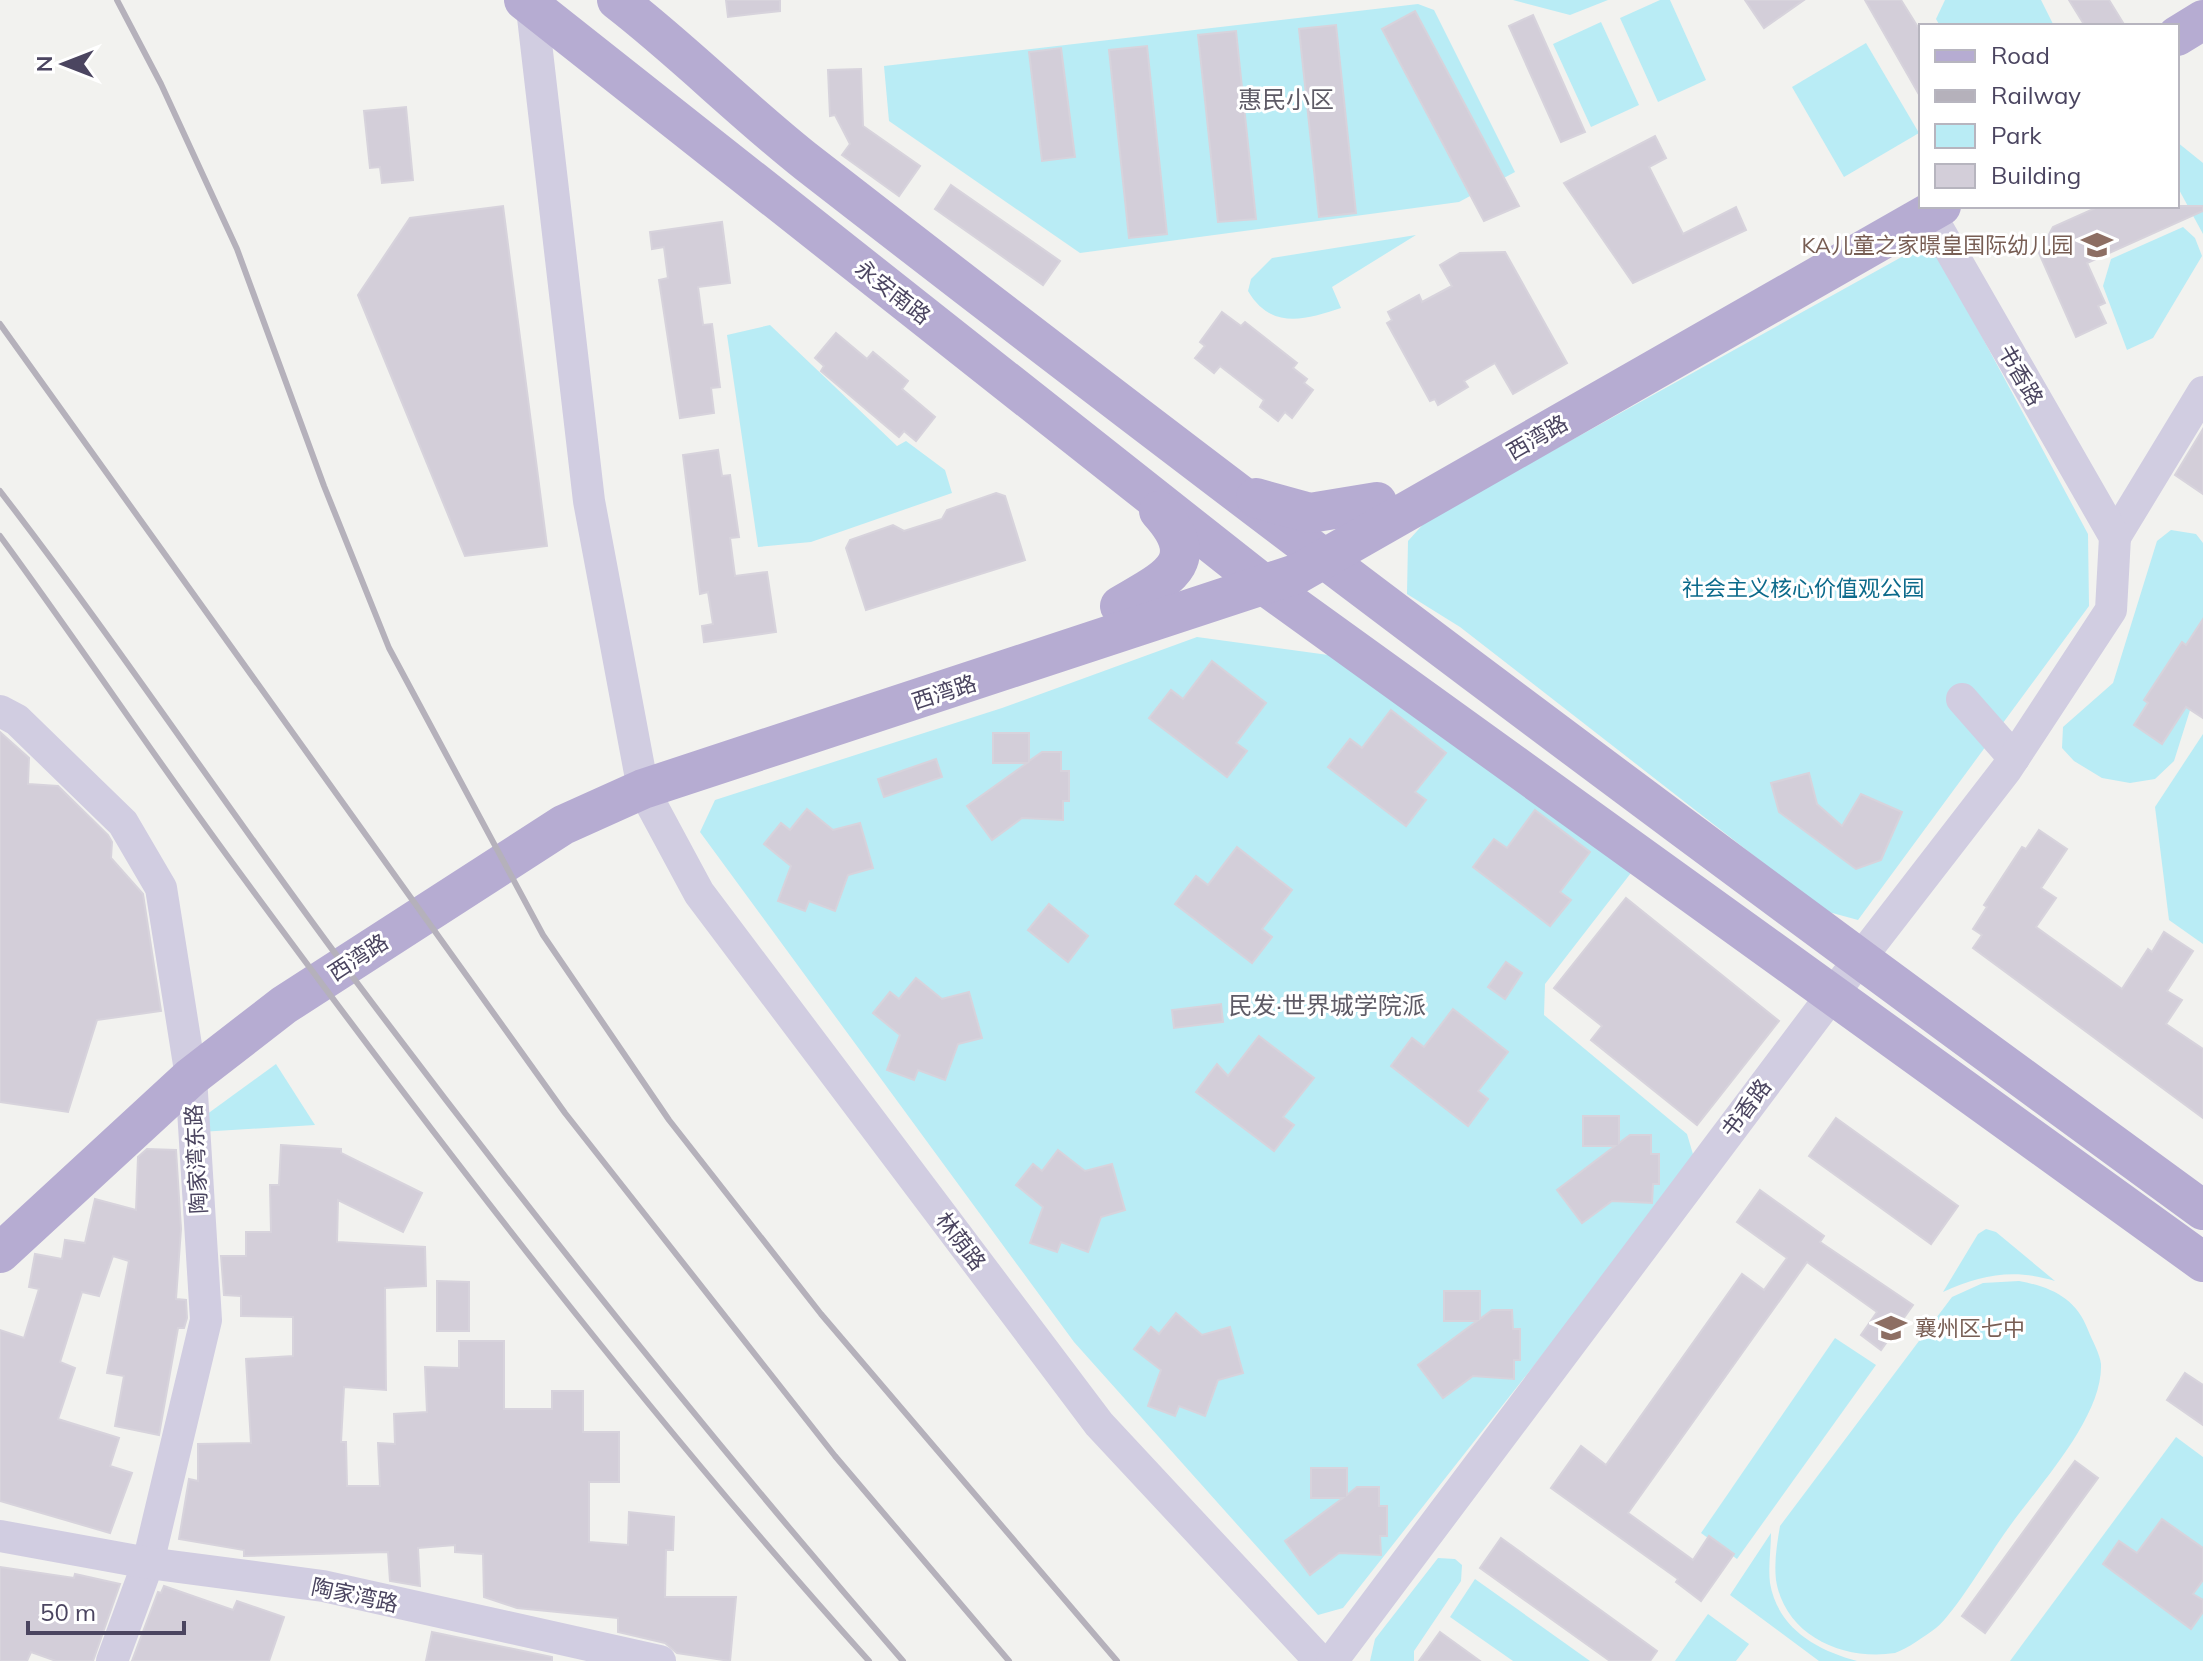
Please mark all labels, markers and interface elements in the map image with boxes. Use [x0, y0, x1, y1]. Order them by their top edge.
north arrow [24, 24, 104, 104]
legend [1919, 24, 2179, 208]
text: Road [1991, 40, 2050, 70]
text: N [30, 56, 58, 72]
text: Railway [1991, 80, 2081, 110]
district label: 惠民小区 [1238, 84, 1334, 114]
text: Park [1991, 120, 2042, 150]
text: Building [1991, 160, 2081, 190]
school or university icon: KA儿童之家暻皇国际幼儿园 [2080, 228, 2114, 262]
place label: KA儿童之家暻皇国际幼儿园 [1801, 231, 2073, 259]
street label: 永安南路 [850, 254, 936, 330]
street label: 书香路 [1992, 339, 2050, 411]
street label: 西湾路 [1501, 408, 1573, 466]
park label: 社会主义核心价值观公园 [1682, 574, 1924, 602]
street label: 西湾路 [908, 668, 980, 716]
street label: 西湾路 [323, 927, 393, 987]
district label: 民发·世界城学院派 [1228, 990, 1426, 1020]
street label: 书香路 [1715, 1073, 1777, 1143]
street label: 陶家湾东路 [179, 1103, 213, 1215]
street label: 林荫路 [930, 1206, 992, 1276]
school or university icon: 襄州区七中 [1874, 1311, 1908, 1345]
place label: 襄州区七中 [1915, 1314, 2025, 1342]
street label: 陶家湾路 [309, 1572, 401, 1618]
scale bar [28, 1585, 184, 1635]
text: 50 m [40, 1597, 96, 1627]

